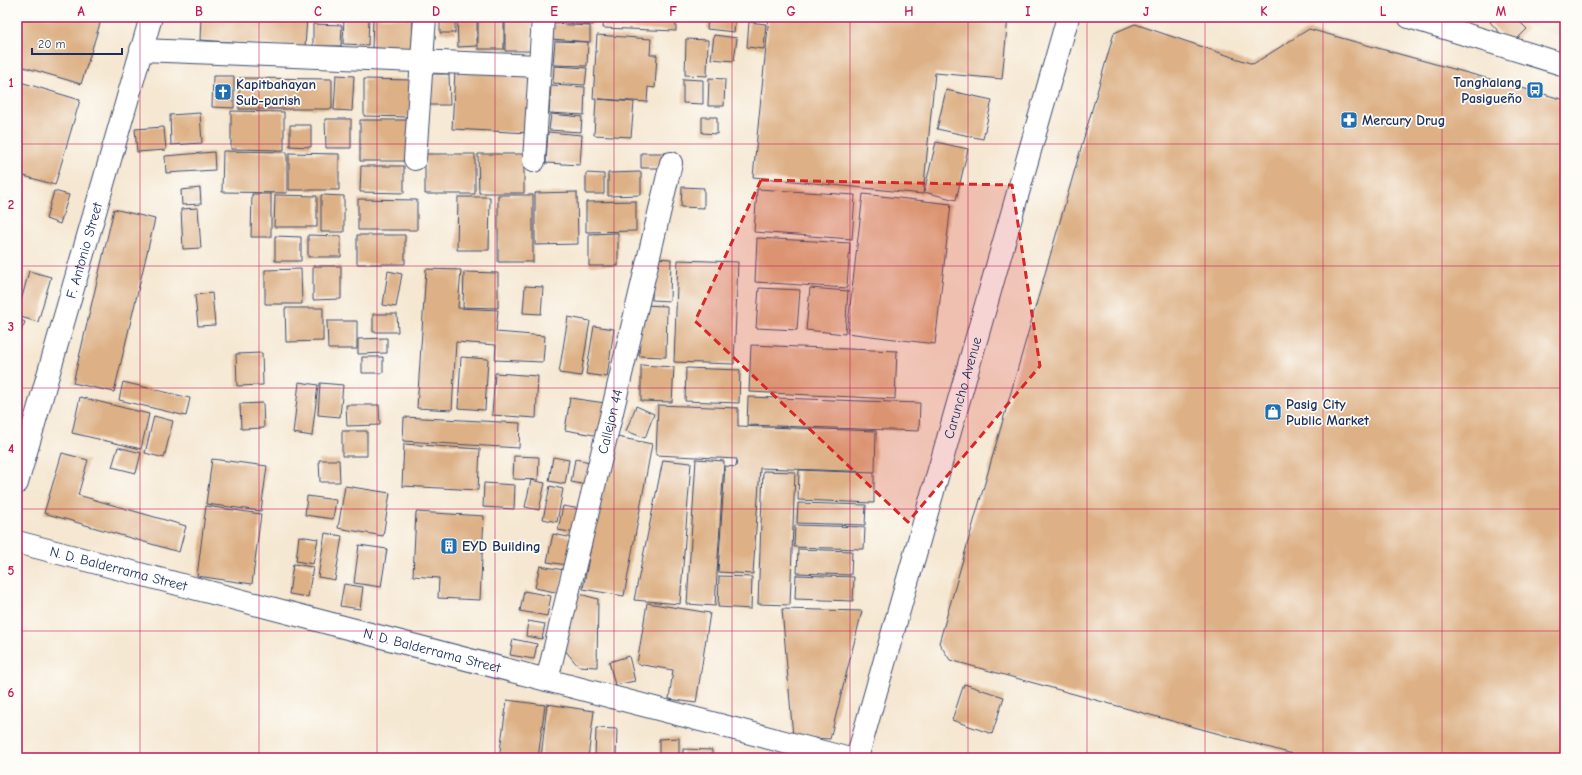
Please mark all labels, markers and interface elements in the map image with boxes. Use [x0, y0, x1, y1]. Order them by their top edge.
text: A [77, 4, 85, 19]
text: B [195, 4, 203, 19]
text: C [314, 4, 322, 19]
text: D [432, 4, 440, 19]
text: E [550, 4, 558, 19]
text: F [669, 4, 677, 19]
text: G [786, 4, 796, 19]
text: H [904, 4, 914, 19]
text: I [1025, 4, 1031, 19]
text: J [1143, 4, 1149, 19]
text: K [1260, 4, 1268, 19]
text: L [1380, 4, 1387, 19]
text: M [1496, 4, 1507, 19]
scale bar [32, 30, 122, 56]
text: 20 m [38, 37, 66, 51]
place label: Tanghalang Pasigueño [1453, 74, 1522, 107]
text: 1 [8, 75, 14, 90]
place label: Kapitbahayan Sub-parish [236, 76, 316, 109]
bus stop icon: Tanghalang Pasigueño [1525, 80, 1545, 100]
church icon: Kapitbahayan Sub-parish [213, 82, 233, 102]
pharmacy icon: Mercury Drug [1339, 110, 1359, 130]
place label: Mercury Drug [1362, 112, 1446, 129]
text: 2 [8, 197, 14, 212]
street label: F. Antonio Street [62, 199, 106, 301]
text: 3 [8, 319, 14, 334]
street label: Caruncho Avenue [940, 335, 985, 441]
street label: Callejon 44 [594, 387, 626, 455]
place label: Pasig City Public Market [1286, 396, 1369, 429]
shop icon: Pasig City Public Market [1263, 402, 1283, 422]
text: 4 [8, 441, 14, 456]
building icon: EYD Building [439, 536, 459, 556]
place label: EYD Building [462, 538, 541, 555]
street label: N. D. Balderrama Street [48, 542, 190, 595]
text: 5 [8, 563, 15, 578]
street label: N. D. Balderrama Street [362, 624, 504, 676]
text: 6 [8, 685, 15, 700]

